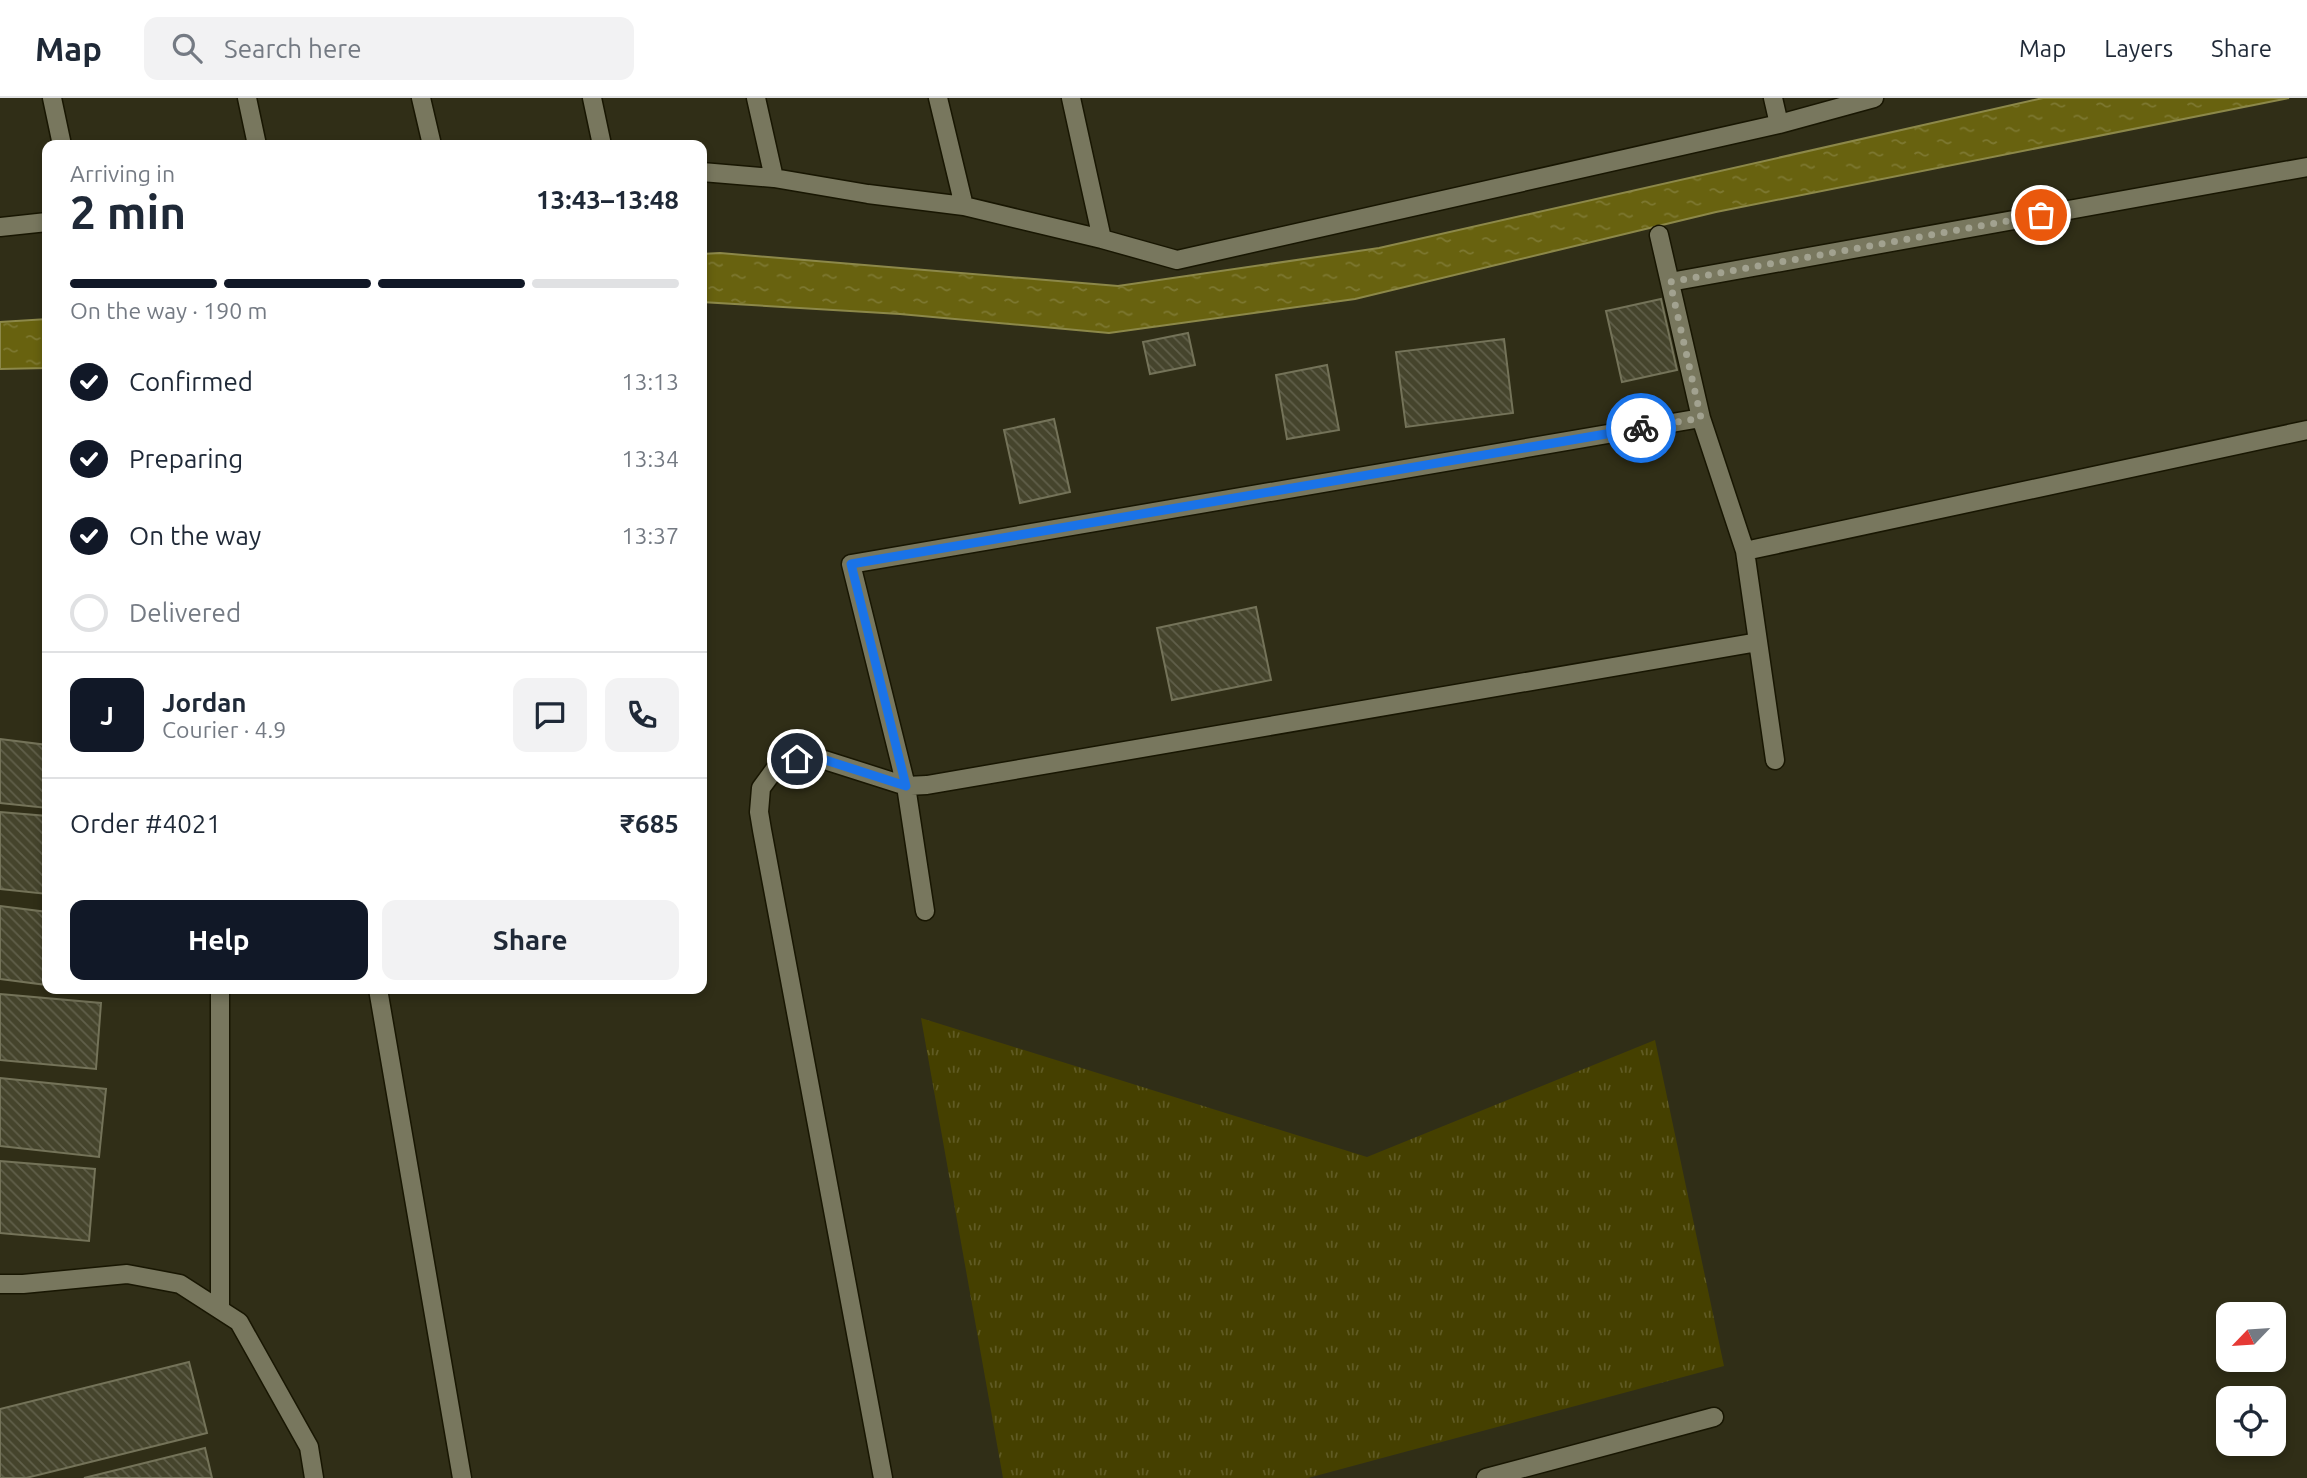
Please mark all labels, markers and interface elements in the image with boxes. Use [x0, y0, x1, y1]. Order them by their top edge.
search box [144, 17, 634, 80]
icon: search [168, 29, 206, 67]
text: Map [35, 30, 102, 67]
text: Search here [224, 34, 362, 63]
text: Map [2019, 35, 2066, 62]
text: Layers [2104, 35, 2173, 62]
text: Share [2211, 35, 2272, 62]
text: Arriving in [70, 161, 175, 186]
text: 13:43–13:48 [536, 185, 679, 214]
pin [2011, 185, 2071, 245]
text: 2 min [70, 186, 186, 238]
icon: bag [2022, 196, 2060, 234]
text: On the way · 190 m [70, 298, 267, 323]
icon: check [70, 363, 108, 401]
text: Confirmed [129, 367, 253, 396]
text: 13:13 [621, 369, 679, 394]
courier [1606, 393, 1676, 463]
icon: bike [1622, 409, 1660, 447]
icon: check [70, 440, 108, 478]
text: Preparing [129, 444, 243, 473]
text: 13:34 [621, 446, 679, 471]
icon: check [70, 517, 108, 555]
text: On the way [129, 521, 261, 550]
text: 13:37 [621, 523, 679, 548]
text: Delivered [129, 598, 241, 627]
button: chat [513, 678, 587, 752]
button: phone [605, 678, 679, 752]
text: Jordan [162, 688, 247, 717]
text: J [100, 701, 114, 730]
text: Courier · 4.9 [162, 717, 286, 742]
pin [767, 729, 827, 789]
icon: home [778, 740, 816, 778]
text: Order #4021 [70, 809, 221, 838]
text: ₹685 [620, 809, 679, 838]
button: Help [70, 900, 368, 980]
button: Share [382, 900, 679, 980]
north arrow [2216, 1302, 2286, 1372]
map controls [2216, 1302, 2286, 1456]
button: locate [2216, 1386, 2286, 1456]

